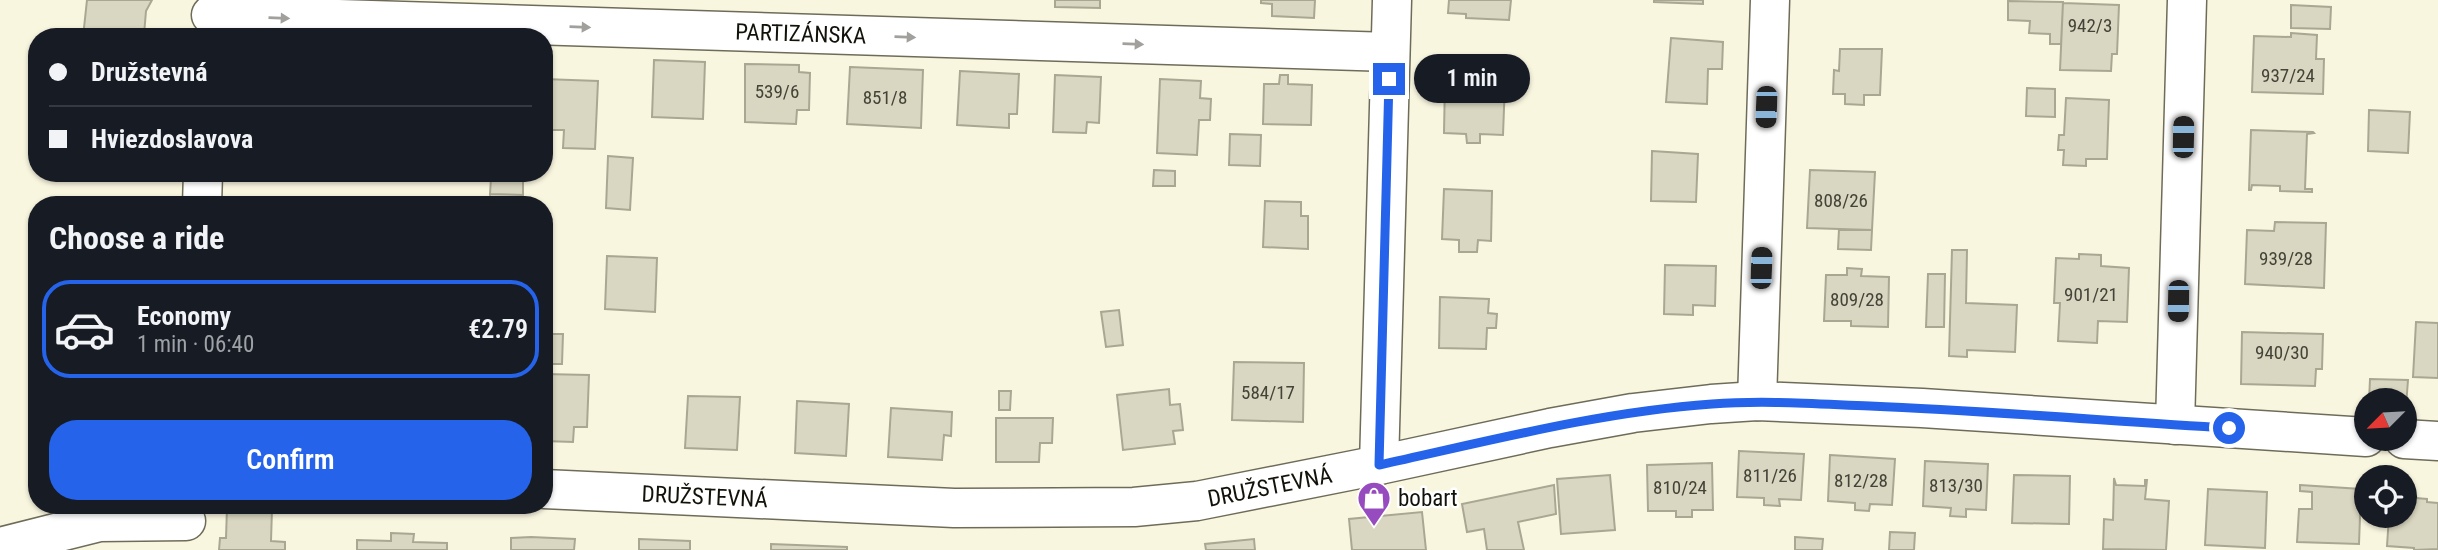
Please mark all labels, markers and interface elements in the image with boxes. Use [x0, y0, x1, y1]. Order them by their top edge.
one-way arrow [268, 12, 290, 23]
house number: 942/3 [2068, 14, 2112, 37]
street label: PARTIZÁNSKA [735, 18, 867, 50]
one-way arrow [569, 21, 591, 32]
one-way arrow [895, 31, 917, 42]
one-way arrow [1122, 38, 1144, 49]
callout: 1 min [1414, 55, 1529, 104]
text: Družstevná [91, 57, 208, 87]
route end [1373, 63, 1405, 95]
house number: 937/24 [2261, 64, 2315, 87]
text: 1 min [1447, 65, 1497, 92]
house number: 539/6 [755, 80, 799, 103]
house number: 851/8 [863, 86, 907, 109]
car [1755, 86, 1778, 128]
car [2173, 116, 2194, 158]
text: Hviezdoslavova [91, 124, 253, 154]
house number: 808/26 [1814, 189, 1868, 212]
text: Choose a ride [49, 219, 224, 257]
car [1750, 247, 1773, 289]
house number: 939/28 [2259, 247, 2313, 270]
car [2168, 280, 2189, 322]
house number: 901/21 [2064, 283, 2118, 306]
house number: 809/28 [1830, 288, 1884, 311]
icon: car [53, 298, 116, 361]
text: Economy [137, 301, 231, 331]
text: €2.79 [468, 314, 528, 344]
text: 1 min · 06:40 [137, 331, 254, 358]
house number: 940/30 [2255, 341, 2309, 364]
house number: 584/17 [1241, 381, 1295, 404]
north arrow [2354, 388, 2417, 452]
map controls [2354, 388, 2417, 528]
route start [2213, 412, 2245, 444]
button: Confirm [49, 420, 532, 500]
street label: DRUŽSTEVNÁ [1205, 461, 1335, 513]
house number: 811/26 [1743, 464, 1797, 487]
button: locate [2354, 465, 2417, 528]
house number: 812/28 [1834, 469, 1888, 492]
house number: 813/30 [1929, 474, 1983, 497]
house number: 810/24 [1653, 476, 1707, 499]
shop icon: bobart [1355, 479, 1393, 528]
street label: DRUŽSTEVNÁ [641, 481, 769, 513]
place label: bobart [1398, 485, 1458, 512]

